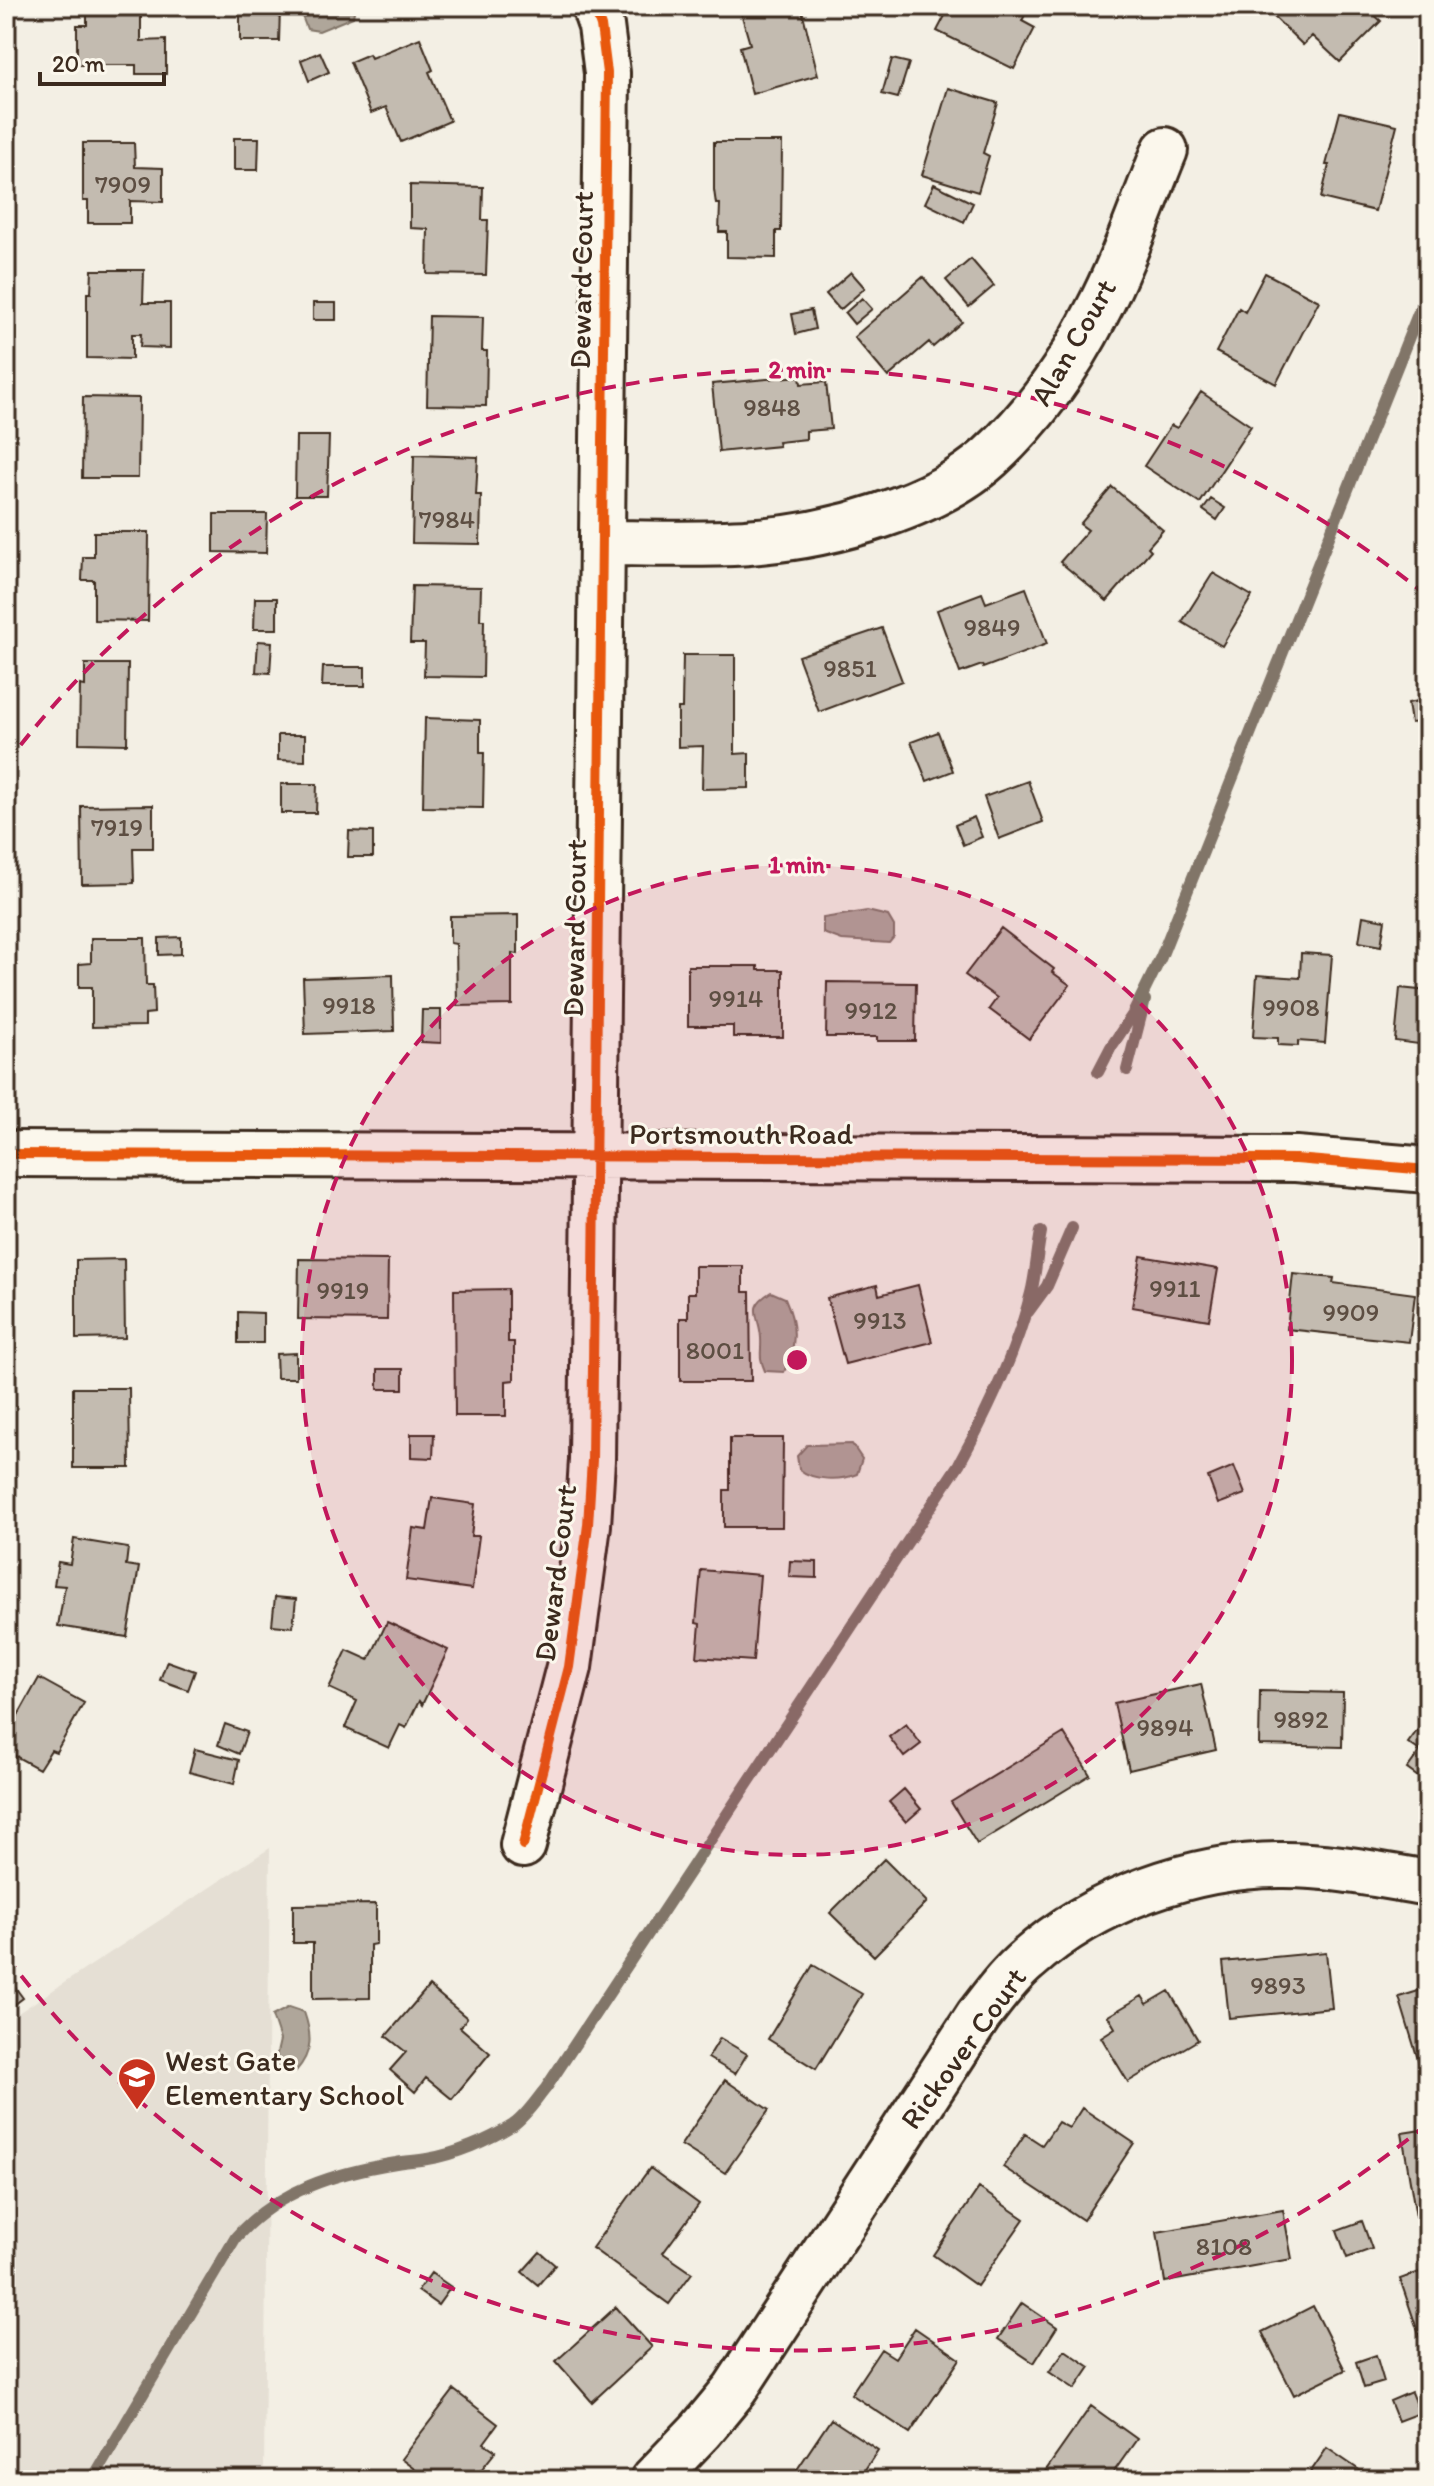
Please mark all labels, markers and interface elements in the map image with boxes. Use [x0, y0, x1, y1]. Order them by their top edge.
scale bar [40, 36, 164, 86]
text: 20 m [52, 49, 105, 78]
house number: 7909 [95, 168, 151, 200]
street label: Deward Court [561, 191, 601, 369]
street label: Alan Court [1022, 272, 1124, 412]
text: 2 min [768, 355, 826, 384]
house number: 9848 [743, 391, 801, 423]
house number: 7984 [419, 503, 476, 535]
house number: 9849 [963, 611, 1021, 643]
house number: 9851 [823, 652, 877, 684]
house number: 7919 [91, 811, 143, 843]
street label: Deward Court [554, 839, 594, 1017]
text: 1 min [769, 850, 825, 879]
house number: 9914 [709, 982, 764, 1014]
house number: 9918 [322, 989, 376, 1021]
house number: 9908 [1262, 991, 1320, 1023]
house number: 9912 [845, 994, 898, 1026]
street label: Portsmouth Road [629, 1115, 853, 1152]
house number: 9911 [1149, 1272, 1201, 1304]
house number: 9919 [317, 1274, 369, 1306]
house number: 9909 [1323, 1296, 1379, 1328]
house number: 9913 [853, 1304, 907, 1336]
house number: 8001 [686, 1334, 744, 1366]
centre of rings [783, 1346, 811, 1374]
street label: Deward Court [526, 1482, 584, 1664]
house number: 9892 [1273, 1703, 1329, 1735]
house number: 9894 [1136, 1711, 1194, 1743]
street label: Rickover Court [892, 1960, 1034, 2136]
house number: 9893 [1250, 1969, 1306, 2001]
place label: West Gate Elementary School [165, 2042, 405, 2113]
school or university icon: West Gate Elementary School [116, 2056, 158, 2111]
house number: 8108 [1196, 2230, 1252, 2262]

